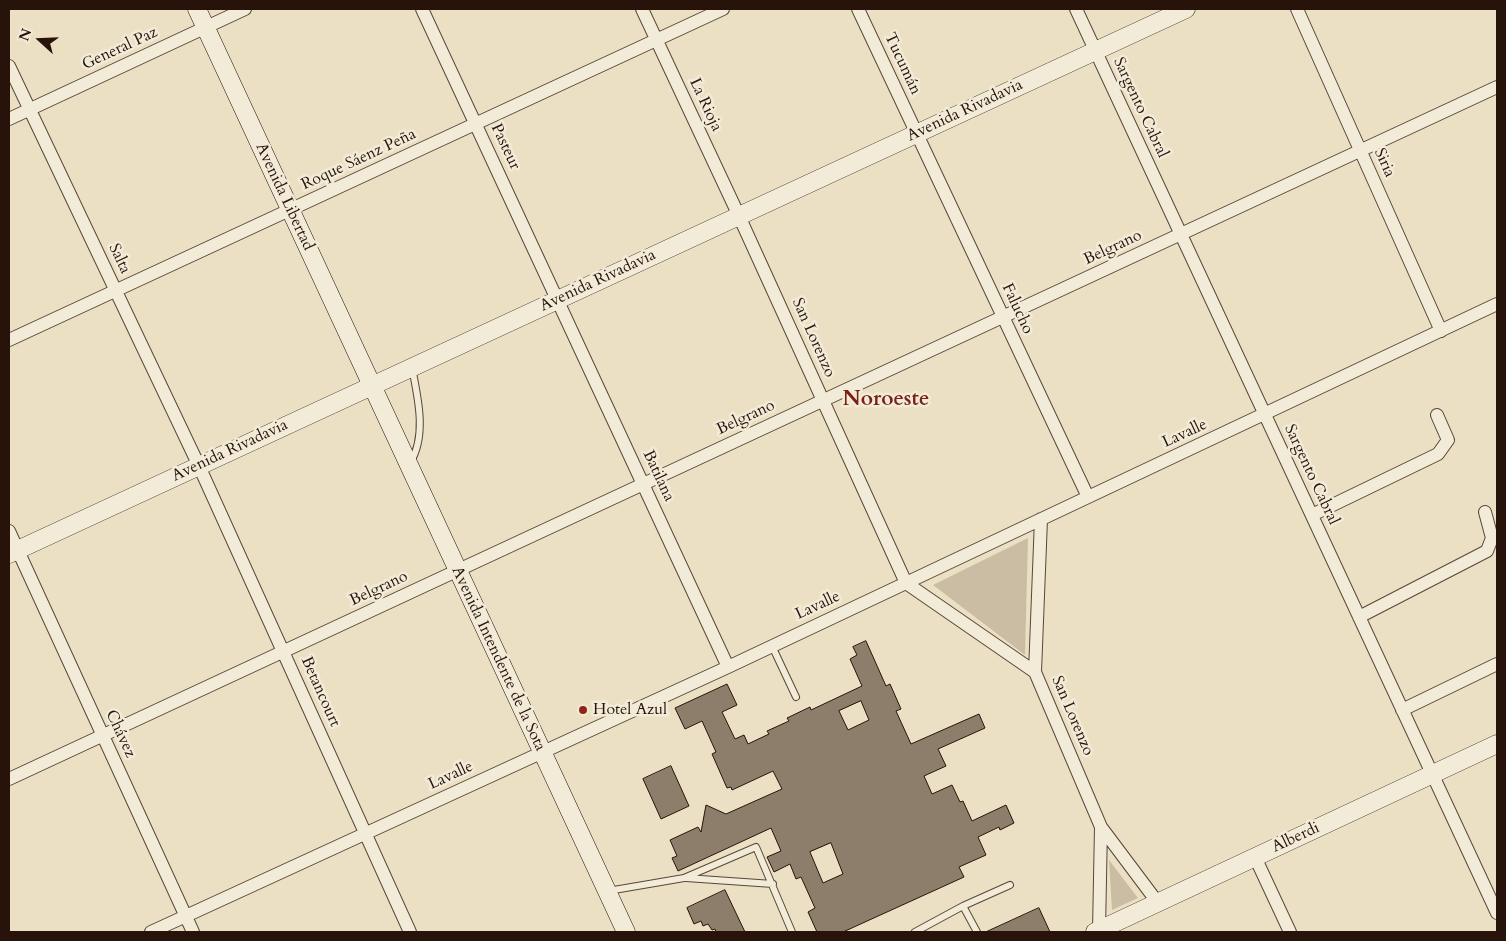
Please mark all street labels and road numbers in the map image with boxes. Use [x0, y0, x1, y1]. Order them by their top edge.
street label: General Paz [79, 23, 161, 75]
street label: Tucumán [879, 30, 925, 98]
street label: Sargento Cabral [1108, 55, 1172, 161]
street label: La Rioja [684, 75, 726, 135]
street label: Avenida Rivadavia [904, 76, 1026, 146]
street label: Pasteur [486, 121, 524, 173]
street label: Roque Sáenz Peña [299, 125, 419, 195]
street label: Avenida Libertad [251, 140, 317, 254]
street label: Siria [1369, 145, 1399, 181]
street label: Belgrano [1081, 226, 1145, 270]
street label: Salta [104, 241, 134, 277]
street label: Avenida Rivadavia [537, 246, 659, 316]
street label: Falucho [997, 281, 1037, 337]
street label: San Lorenzo [787, 295, 839, 381]
street label: Belgrano [714, 396, 778, 440]
street label: Lavalle [1160, 415, 1210, 453]
street label: Avenida Rivadavia [169, 416, 291, 486]
street label: Sargento Cabral [1279, 422, 1343, 528]
street label: Batilana [638, 447, 678, 505]
street label: Avenida Intendente de la Sota [447, 564, 549, 754]
street label: Belgrano [347, 567, 411, 611]
street label: Lavalle [793, 587, 843, 625]
street label: Betancourt [296, 654, 344, 730]
street label: San Lorenzo [1047, 673, 1097, 759]
street label: Chávez [101, 707, 139, 761]
street label: Lavalle [426, 757, 476, 795]
street label: Alberdi [1269, 819, 1323, 857]

